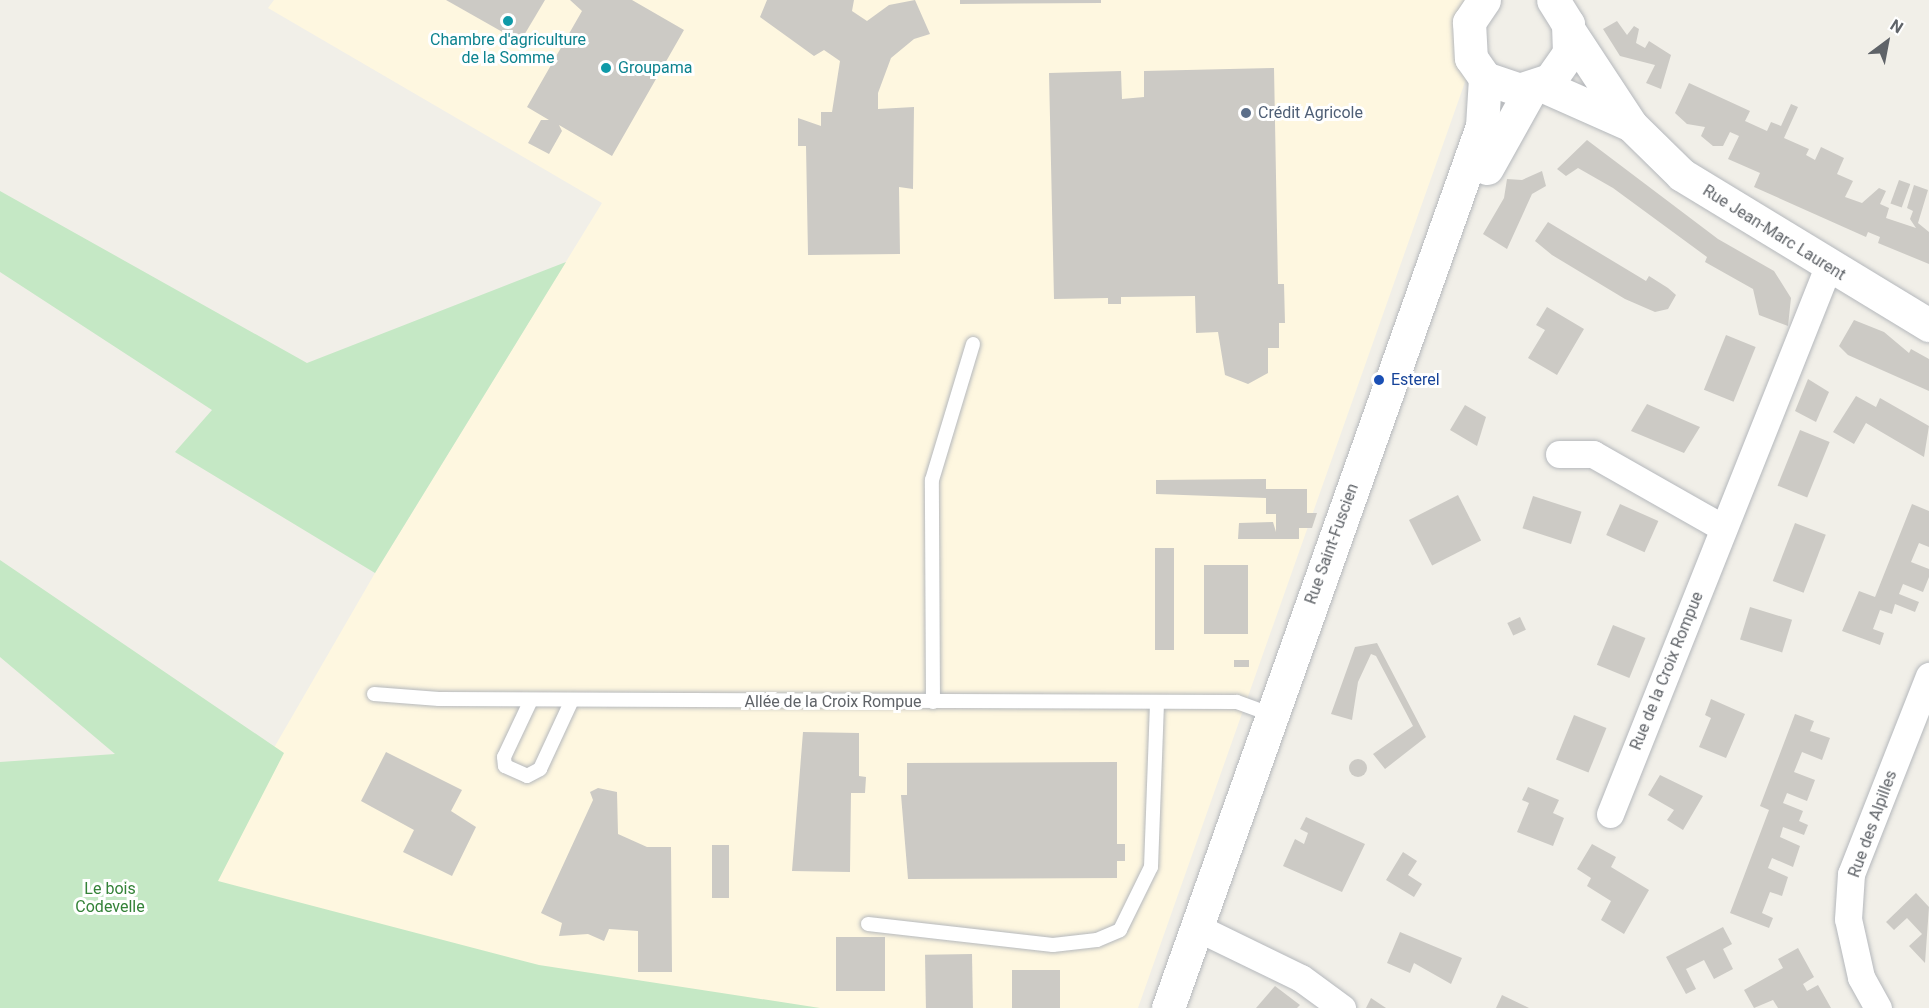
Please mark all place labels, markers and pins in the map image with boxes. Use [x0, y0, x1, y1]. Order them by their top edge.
marker: Chambre d'agriculture de la Somme [501, 14, 515, 28]
place label: Chambre d'agriculture de la Somme [430, 30, 586, 68]
place label: Groupama [618, 58, 693, 78]
marker: Groupama [599, 61, 613, 75]
place label: Crédit Agricole [1258, 103, 1363, 123]
marker: Crédit Agricole [1239, 106, 1253, 120]
place label: Esterel [1391, 370, 1440, 390]
marker: Esterel [1372, 373, 1386, 387]

